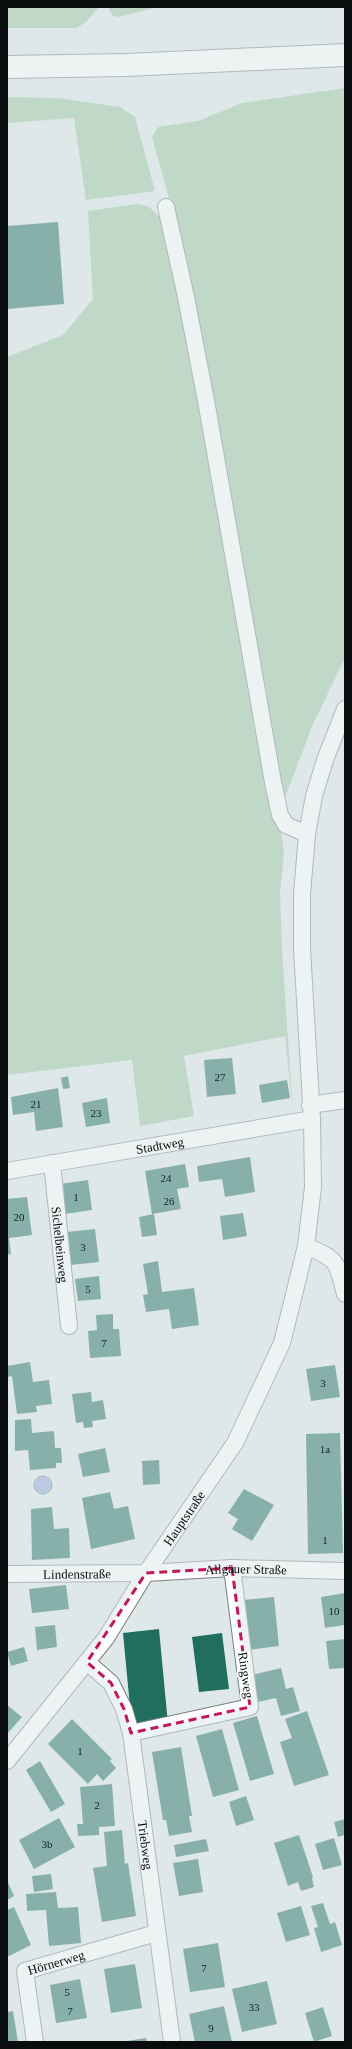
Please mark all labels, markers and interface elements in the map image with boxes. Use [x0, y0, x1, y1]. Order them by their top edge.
house number: 27 [215, 1071, 226, 1083]
house number: 21 [31, 1098, 42, 1110]
house number: 23 [91, 1107, 102, 1119]
street label: Stadtweg [135, 1133, 185, 1156]
house number: 24 [161, 1172, 172, 1184]
house number: 1 [73, 1191, 79, 1203]
house number: 26 [164, 1195, 175, 1207]
street label: Sichelbeinweg [49, 1206, 72, 1284]
house number: 20 [14, 1211, 25, 1223]
house number: 3 [80, 1241, 86, 1253]
house number: 5 [85, 1283, 91, 1295]
house number: 7 [101, 1337, 107, 1349]
house number: 3 [320, 1377, 326, 1389]
house number: 1a [320, 1443, 330, 1455]
street label: Hauptstraße [160, 1488, 208, 1548]
house number: 1 [322, 1534, 328, 1546]
street label: Allgäuer Straße [204, 1560, 287, 1577]
street label: Lindenstraße [43, 1566, 111, 1581]
house number: 10 [329, 1605, 340, 1617]
street label: Ringweg [235, 1651, 257, 1700]
house number: 1 [77, 1745, 83, 1757]
house number: 2 [94, 1799, 100, 1811]
street label: Triebweg [135, 1820, 157, 1871]
house number: 3b [42, 1838, 53, 1850]
street label: Hörnerweg [26, 1947, 87, 1977]
house number: 7 [201, 1962, 207, 1974]
house number: 5 [64, 1986, 70, 1998]
house number: 33 [249, 2001, 260, 2013]
house number: 7 [67, 2005, 73, 2017]
house number: 9 [208, 2022, 214, 2034]

